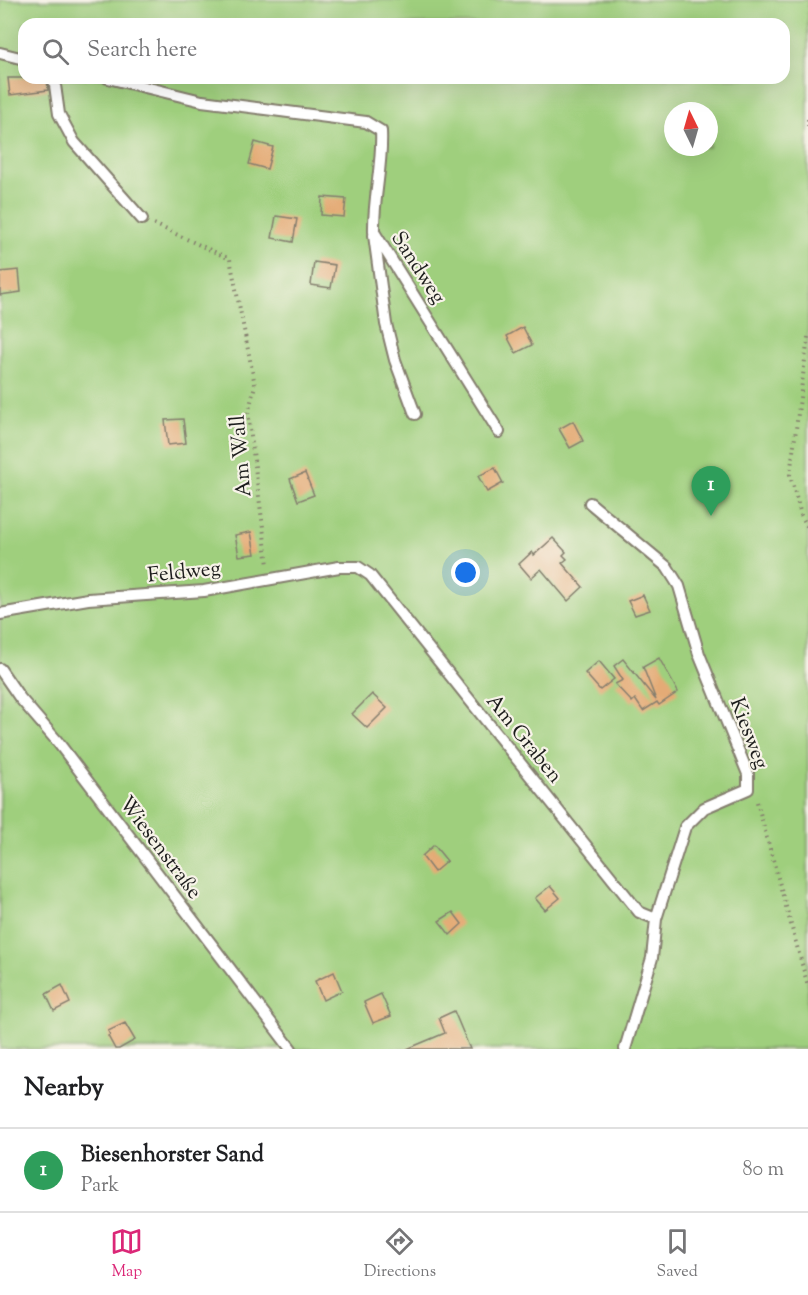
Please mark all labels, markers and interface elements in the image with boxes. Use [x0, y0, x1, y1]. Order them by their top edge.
search box [18, 18, 790, 84]
icon: search [39, 35, 72, 68]
text: Search here [87, 35, 197, 67]
north arrow [664, 102, 718, 156]
street label: Sandweg [383, 226, 452, 310]
street label: Am Wall [223, 413, 261, 498]
pin: 1 [692, 466, 730, 516]
street label: Feldweg [146, 554, 222, 592]
your location [451, 558, 480, 587]
street label: Am Graben [478, 688, 569, 790]
street label: Kiesweg [721, 694, 775, 774]
street label: Wiesenstraße [111, 790, 208, 906]
text: Nearby [24, 1070, 104, 1107]
text: Biesenhorster Sand [81, 1140, 264, 1172]
text: 1 [40, 1156, 47, 1185]
text: 80 m [743, 1156, 784, 1185]
text: Park [81, 1172, 119, 1201]
tab: Map [110, 1225, 143, 1284]
tab: Directions [364, 1225, 436, 1284]
tab: Saved [657, 1225, 698, 1284]

